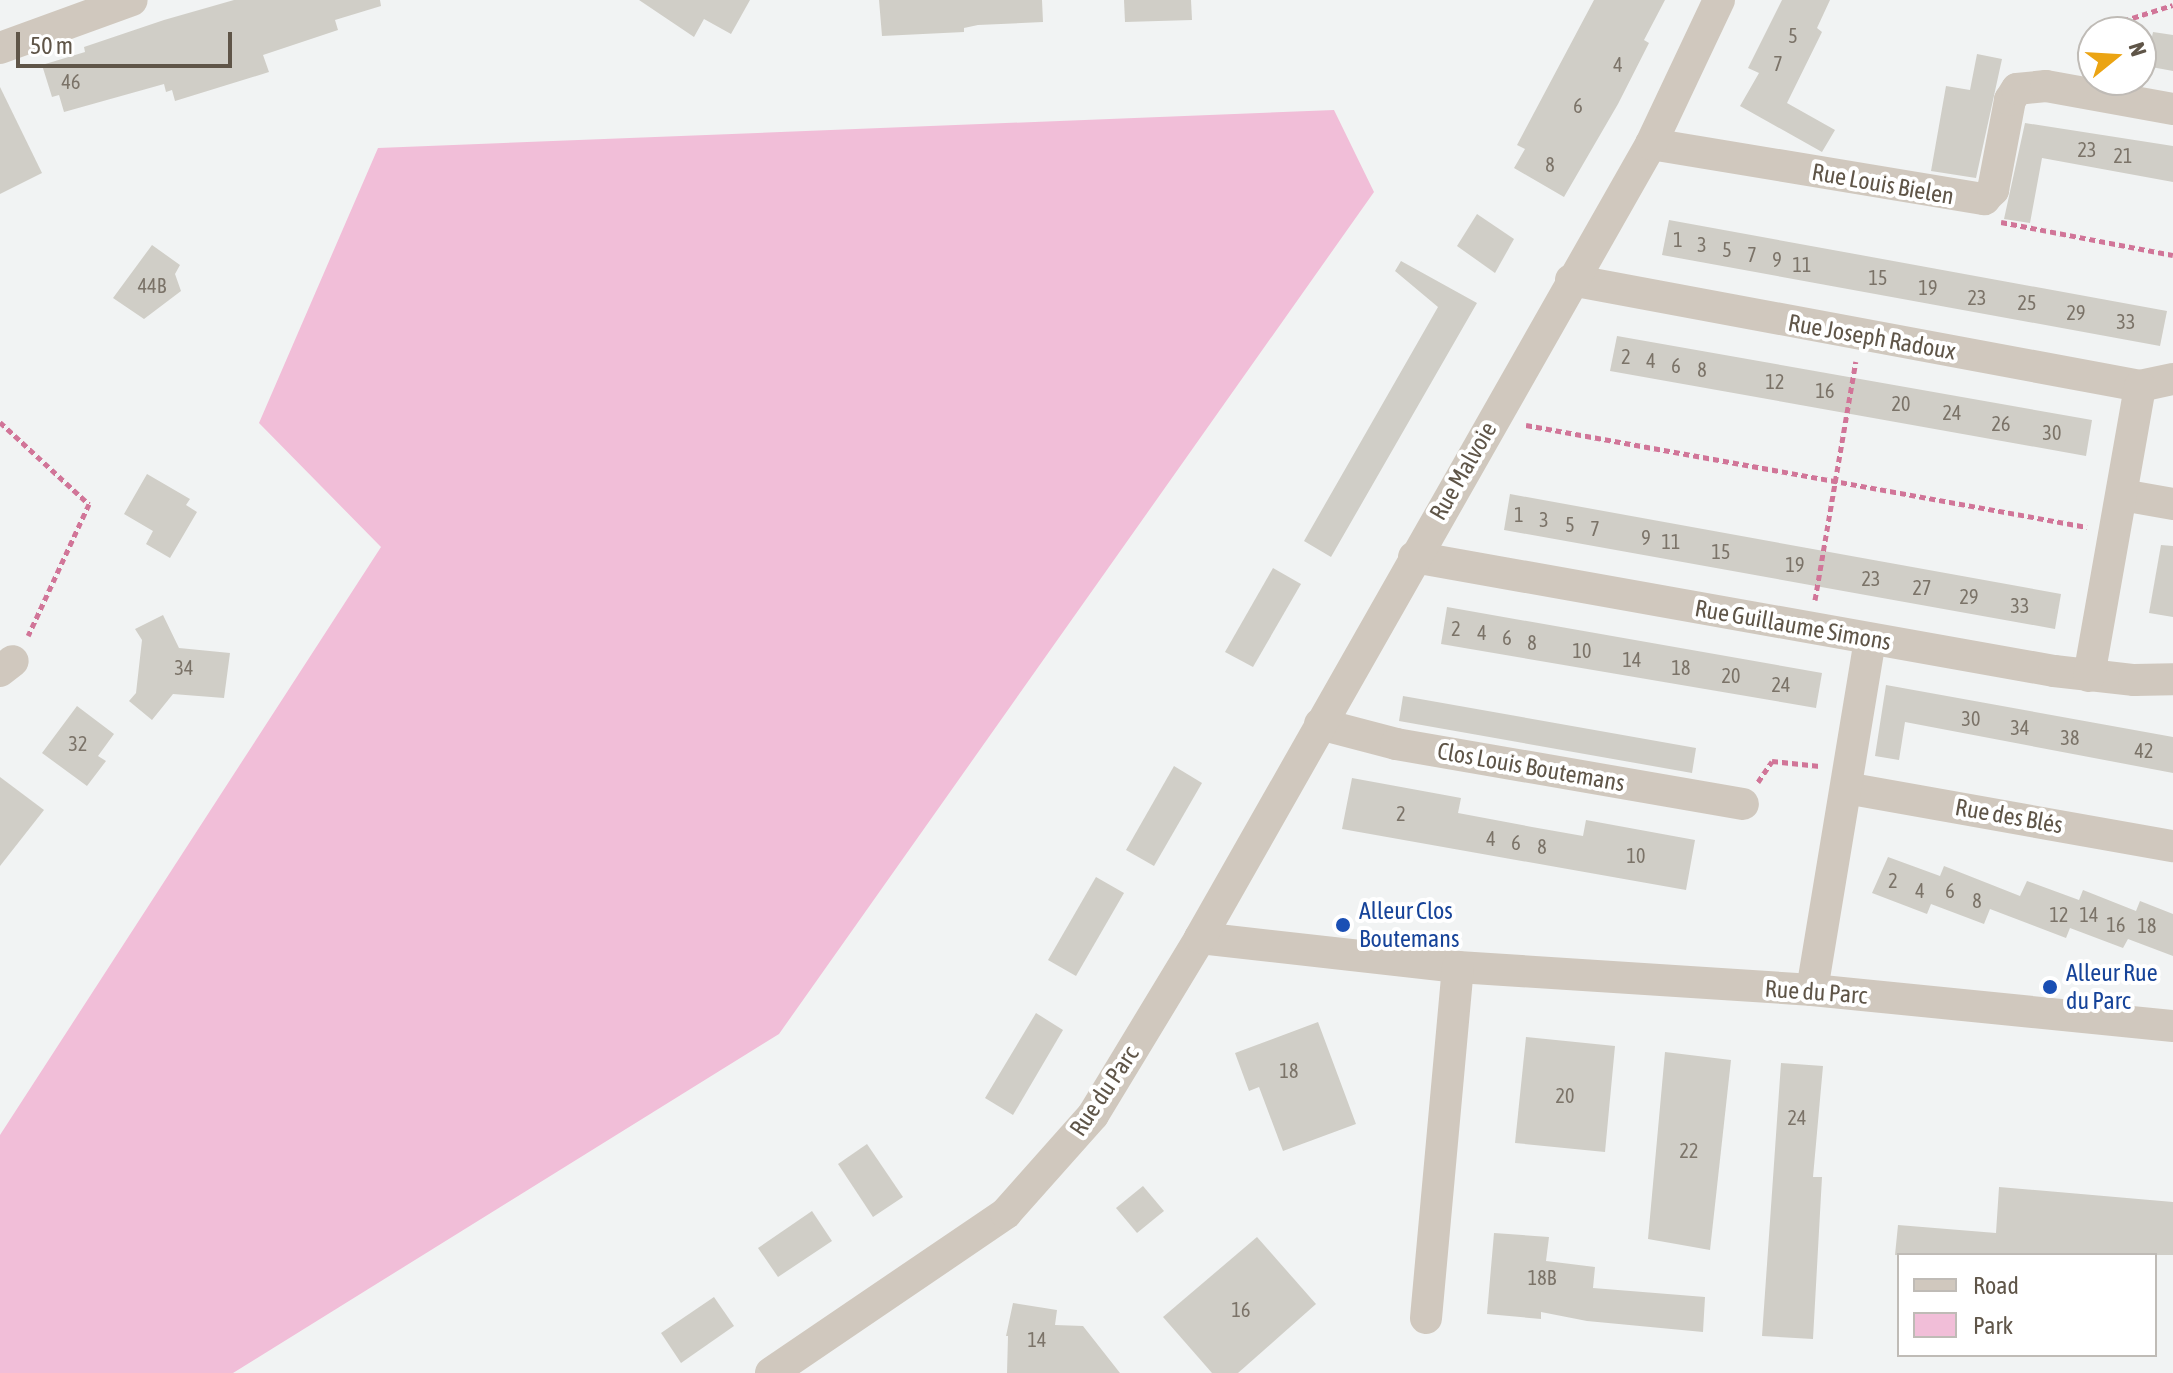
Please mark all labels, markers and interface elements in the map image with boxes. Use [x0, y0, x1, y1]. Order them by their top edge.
scale bar [20, 16, 236, 66]
north arrow [2077, 16, 2157, 96]
house number: 5 [1788, 23, 1798, 47]
text: 50 m [30, 32, 73, 59]
text: N [2124, 39, 2152, 59]
house number: 7 [1773, 51, 1783, 75]
house number: 4 [1613, 52, 1623, 76]
house number: 46 [62, 69, 80, 93]
house number: 6 [1573, 93, 1583, 117]
house number: 23 [2078, 137, 2096, 161]
house number: 21 [2114, 143, 2132, 167]
house number: 8 [1545, 152, 1555, 176]
street label: Rue Louis Bielen [1810, 157, 1956, 211]
house number: 1 [1673, 227, 1683, 251]
house number: 3 [1697, 232, 1707, 256]
house number: 5 [1722, 237, 1732, 261]
house number: 7 [1747, 242, 1757, 266]
house number: 9 [1772, 247, 1782, 271]
house number: 11 [1793, 252, 1811, 276]
house number: 15 [1869, 265, 1887, 289]
house number: 44B [138, 273, 166, 297]
house number: 19 [1919, 275, 1937, 299]
house number: 23 [1968, 285, 1986, 309]
house number: 25 [2018, 290, 2036, 314]
house number: 29 [2067, 300, 2085, 324]
street label: Rue Joseph Radoux [1786, 308, 1958, 366]
house number: 33 [2117, 309, 2135, 333]
house number: 2 [1621, 344, 1631, 368]
house number: 4 [1646, 348, 1656, 372]
house number: 6 [1671, 353, 1681, 377]
house number: 8 [1697, 357, 1707, 381]
house number: 12 [1766, 369, 1784, 393]
house number: 16 [1816, 378, 1834, 402]
house number: 20 [1892, 391, 1910, 415]
house number: 24 [1943, 400, 1961, 424]
house number: 26 [1992, 411, 2010, 435]
street label: Rue Malvoie [1423, 417, 1503, 525]
house number: 30 [2043, 420, 2061, 444]
house number: 1 [1514, 502, 1524, 526]
house number: 3 [1539, 507, 1549, 531]
house number: 5 [1565, 512, 1575, 536]
house number: 7 [1590, 516, 1600, 540]
house number: 9 [1641, 525, 1651, 549]
house number: 11 [1662, 529, 1680, 553]
house number: 15 [1712, 539, 1730, 563]
house number: 19 [1786, 552, 1804, 576]
house number: 23 [1862, 566, 1880, 590]
house number: 27 [1913, 575, 1931, 599]
house number: 29 [1960, 584, 1978, 608]
house number: 33 [2011, 593, 2029, 617]
street label: Rue Guillaume Simons [1693, 594, 1893, 656]
house number: 2 [1451, 616, 1461, 640]
house number: 4 [1477, 620, 1487, 644]
house number: 6 [1502, 625, 1512, 649]
house number: 8 [1527, 630, 1537, 654]
house number: 10 [1573, 638, 1591, 662]
house number: 14 [1623, 647, 1641, 671]
house number: 34 [175, 655, 193, 679]
house number: 18 [1672, 655, 1690, 679]
house number: 20 [1722, 663, 1740, 687]
house number: 24 [1772, 672, 1790, 696]
house number: 30 [1962, 706, 1980, 730]
house number: 34 [2011, 715, 2029, 739]
house number: 38 [2061, 725, 2079, 749]
house number: 32 [69, 731, 87, 755]
street label: Clos Louis Boutemans [1435, 736, 1627, 798]
house number: 42 [2135, 738, 2153, 762]
street label: Rue des Blés [1953, 792, 2065, 840]
house number: 2 [1396, 801, 1406, 825]
house number: 4 [1486, 826, 1496, 850]
house number: 6 [1511, 830, 1521, 854]
house number: 8 [1537, 834, 1547, 858]
house number: 10 [1627, 843, 1645, 867]
house number: 2 [1888, 868, 1898, 892]
house number: 4 [1915, 878, 1925, 902]
house number: 6 [1945, 878, 1955, 902]
house number: 8 [1972, 888, 1982, 912]
place label: Alleur Clos Boutemans [1359, 897, 1459, 953]
house number: 12 [2050, 902, 2068, 926]
house number: 14 [2080, 902, 2098, 926]
house number: 16 [2107, 912, 2125, 936]
house number: 18 [2138, 913, 2156, 937]
marker: Alleur Clos Boutemans [1334, 916, 1352, 934]
place label: Alleur Rue du Parc [2066, 959, 2158, 1015]
street label: Rue du Parc [1764, 974, 1868, 1010]
marker: Alleur Rue du Parc [2041, 978, 2059, 996]
street label: Rue du Parc [1063, 1040, 1145, 1142]
house number: 18 [1280, 1058, 1298, 1082]
house number: 20 [1556, 1083, 1574, 1107]
house number: 24 [1788, 1105, 1806, 1129]
house number: 22 [1680, 1138, 1698, 1162]
legend [1897, 1253, 2157, 1357]
house number: 18B [1528, 1265, 1556, 1289]
text: Road [1973, 1272, 2019, 1299]
house number: 16 [1232, 1297, 1250, 1321]
text: Park [1973, 1312, 2013, 1339]
house number: 14 [1028, 1327, 1046, 1351]

